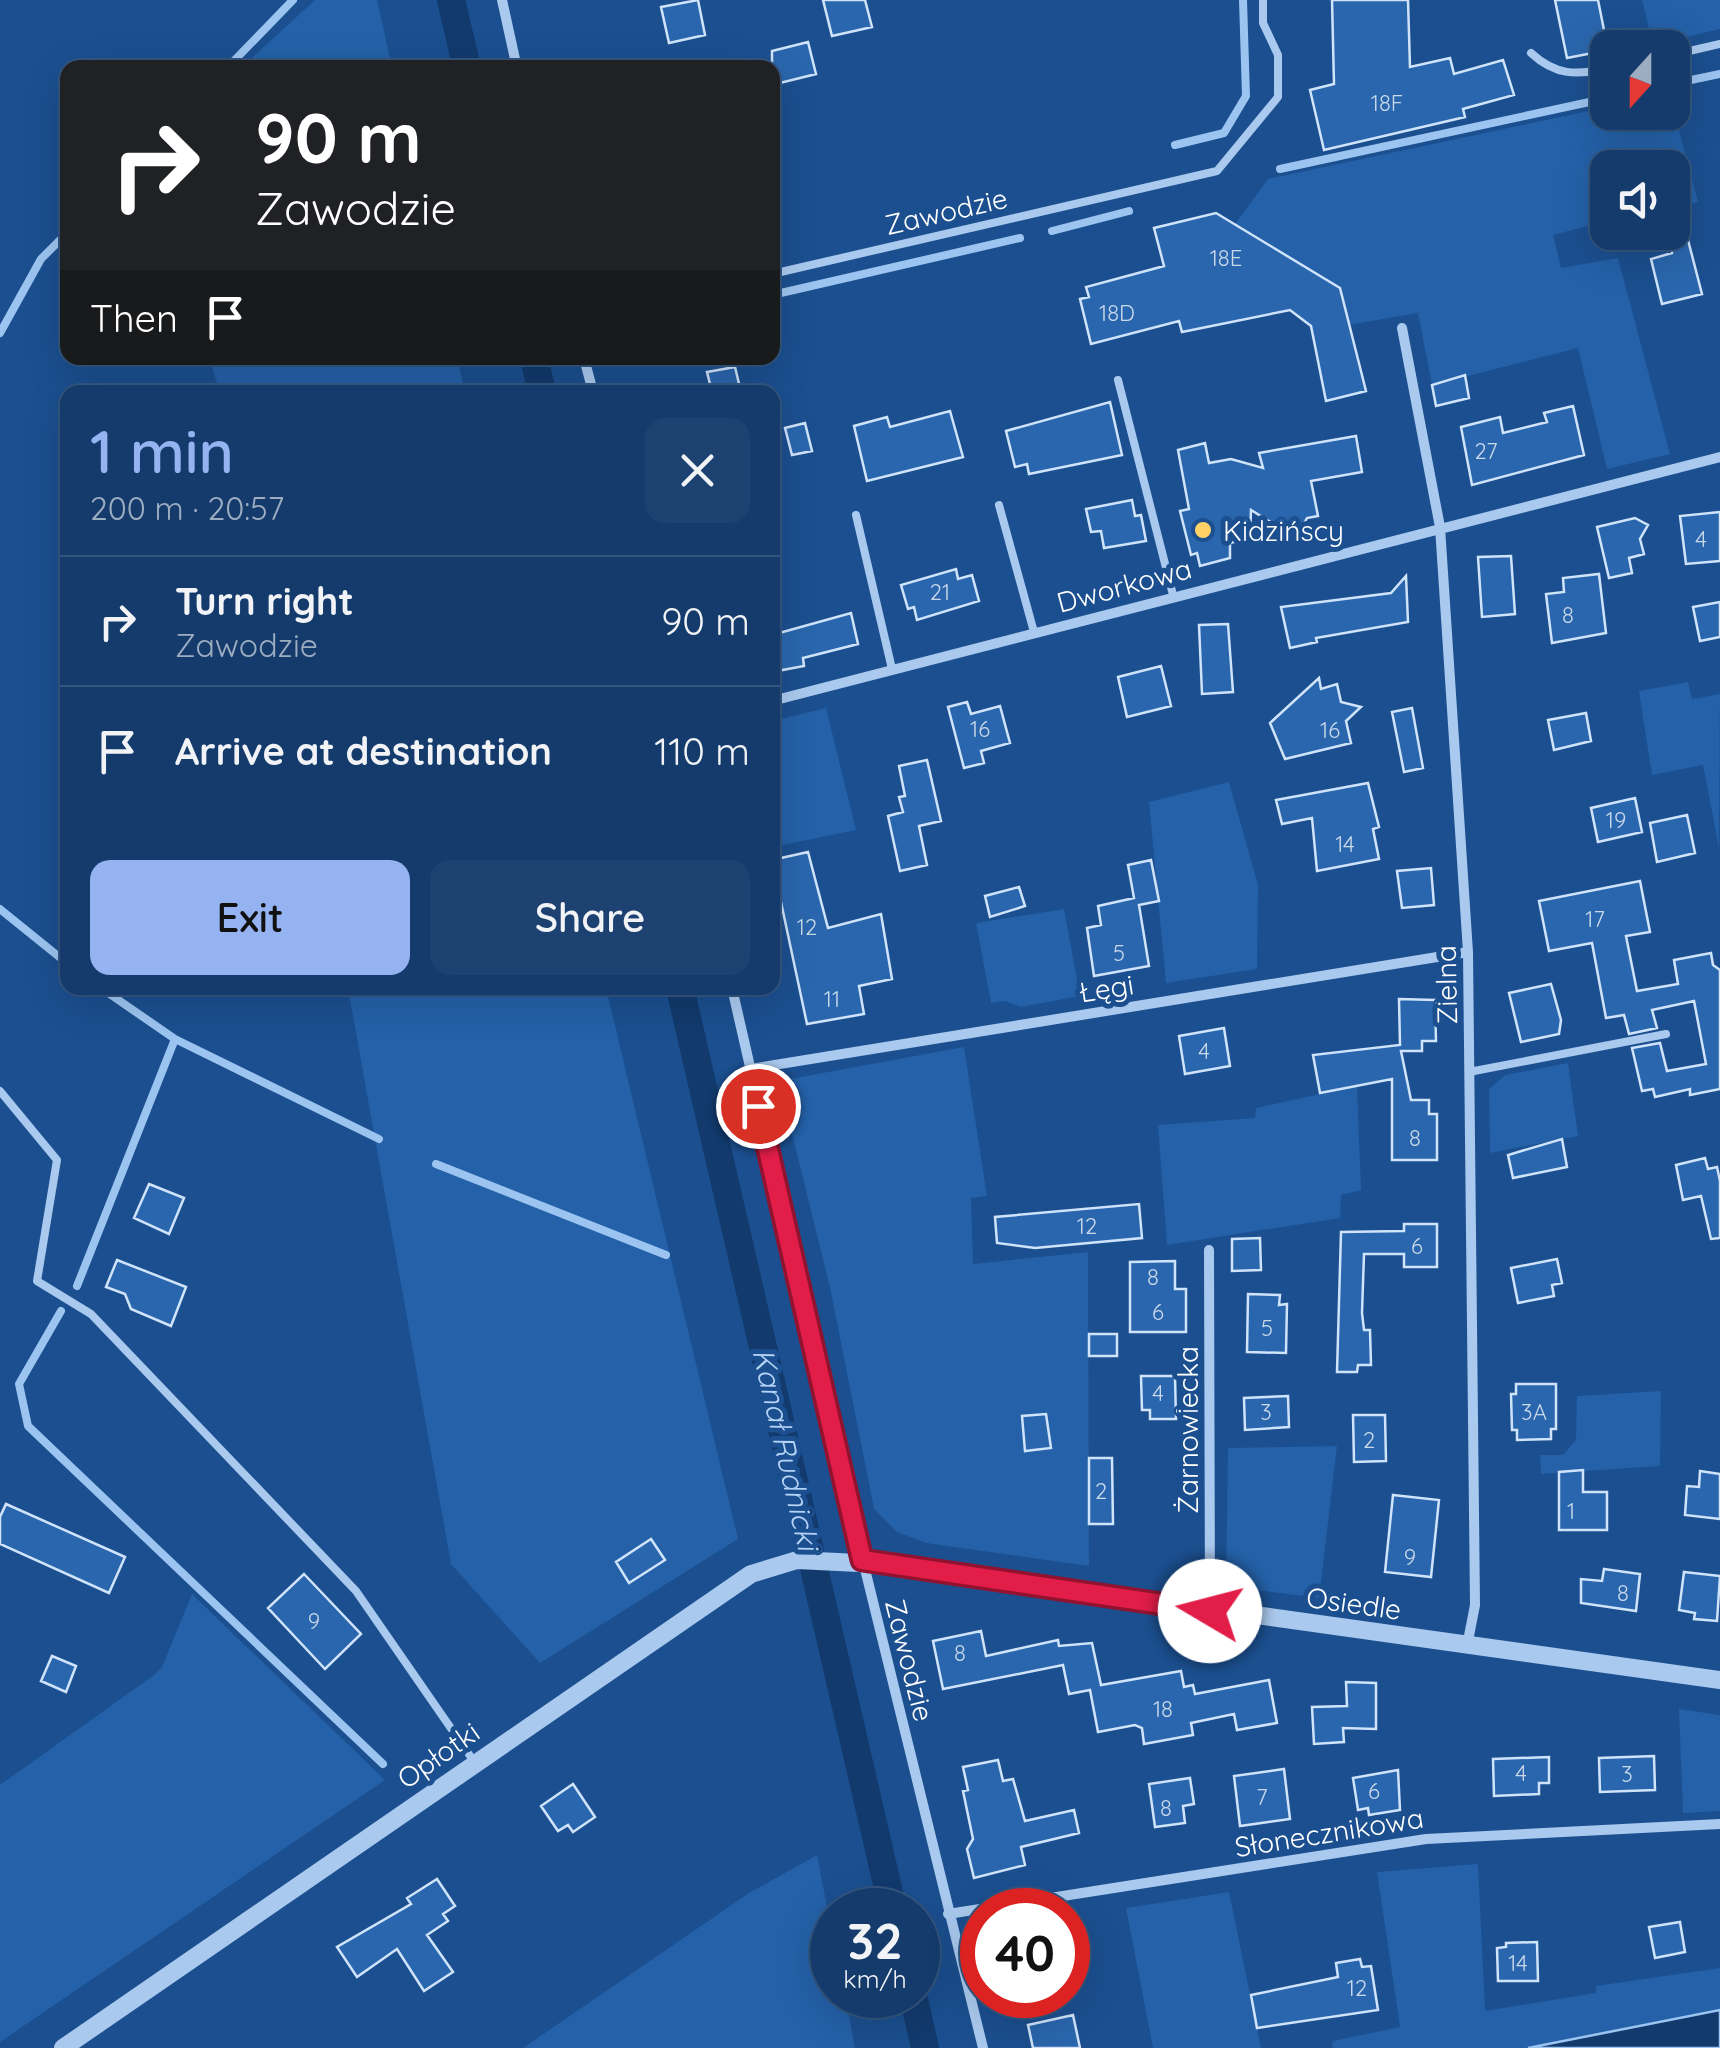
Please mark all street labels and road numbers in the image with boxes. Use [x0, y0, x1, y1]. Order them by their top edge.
street label: Zawodzie [881, 180, 1011, 242]
street label: Dworkowa [1053, 550, 1195, 620]
street label: Zielna [1428, 945, 1464, 1025]
street label: Łęgi [1076, 966, 1136, 1010]
street label: Żarnowiecka [1170, 1346, 1205, 1514]
street label: Osiedle [1304, 1579, 1404, 1627]
street label: Zawodzie [878, 1595, 942, 1725]
street label: Opłotki [390, 1714, 486, 1796]
street label: Słonecznikowa [1232, 1800, 1426, 1864]

